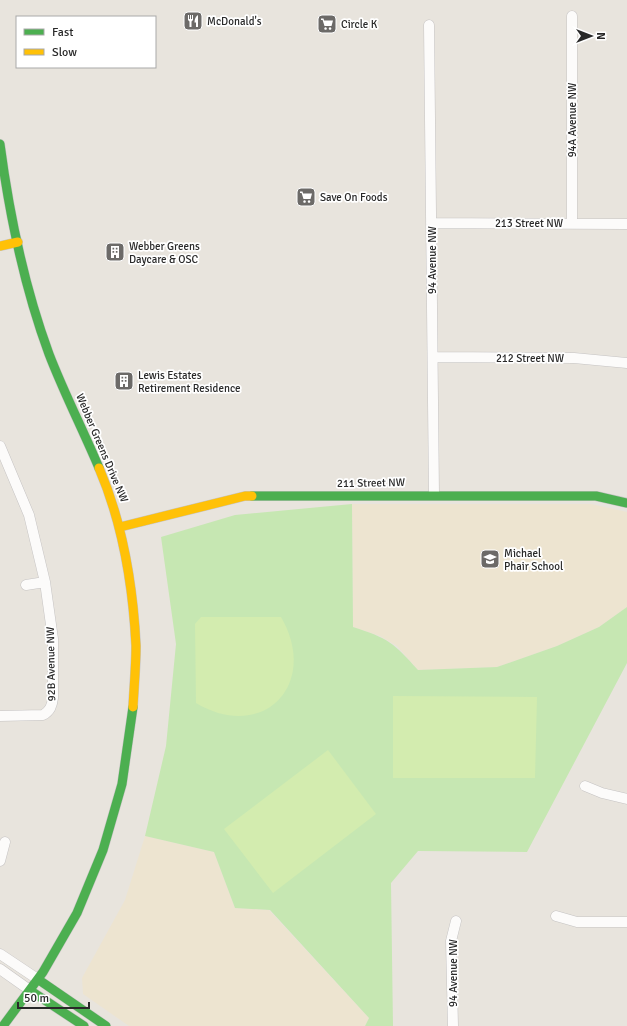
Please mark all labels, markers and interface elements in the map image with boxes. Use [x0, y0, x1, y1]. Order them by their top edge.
restaurant icon: McDonald's [182, 10, 204, 32]
supermarket icon: Circle K [316, 13, 338, 35]
place label: McDonald's [207, 15, 262, 28]
legend [16, 16, 156, 68]
north arrow [571, 16, 611, 56]
place label: Circle K [341, 18, 378, 31]
text: Fast [52, 25, 73, 40]
text: N [594, 32, 607, 40]
text: Slow [52, 45, 77, 60]
street label: 94A Avenue NW [566, 82, 579, 157]
supermarket icon: Save On Foods [295, 186, 317, 208]
place label: Save On Foods [320, 191, 388, 204]
street label: 213 Street NW [495, 217, 564, 230]
street label: 94 Avenue NW [426, 225, 439, 294]
place label: Webber Greens Daycare & OSC [129, 240, 200, 266]
building icon: Webber Greens Daycare & OSC [104, 241, 126, 263]
street label: 212 Street NW [496, 352, 565, 365]
place label: Lewis Estates Retirement Residence [138, 369, 241, 395]
building icon: Lewis Estates Retirement Residence [113, 370, 135, 392]
street label: Webber Greens Drive NW [73, 392, 131, 505]
street label: 211 Street NW [337, 476, 406, 490]
place label: Michael Phair School [504, 547, 563, 573]
school or university icon: Michael Phair School [479, 548, 501, 570]
street label: 92B Avenue NW [44, 626, 58, 701]
street label: 94 Avenue NW [447, 938, 460, 1007]
scale bar [18, 984, 89, 1010]
text: 50 m [24, 991, 49, 1006]

